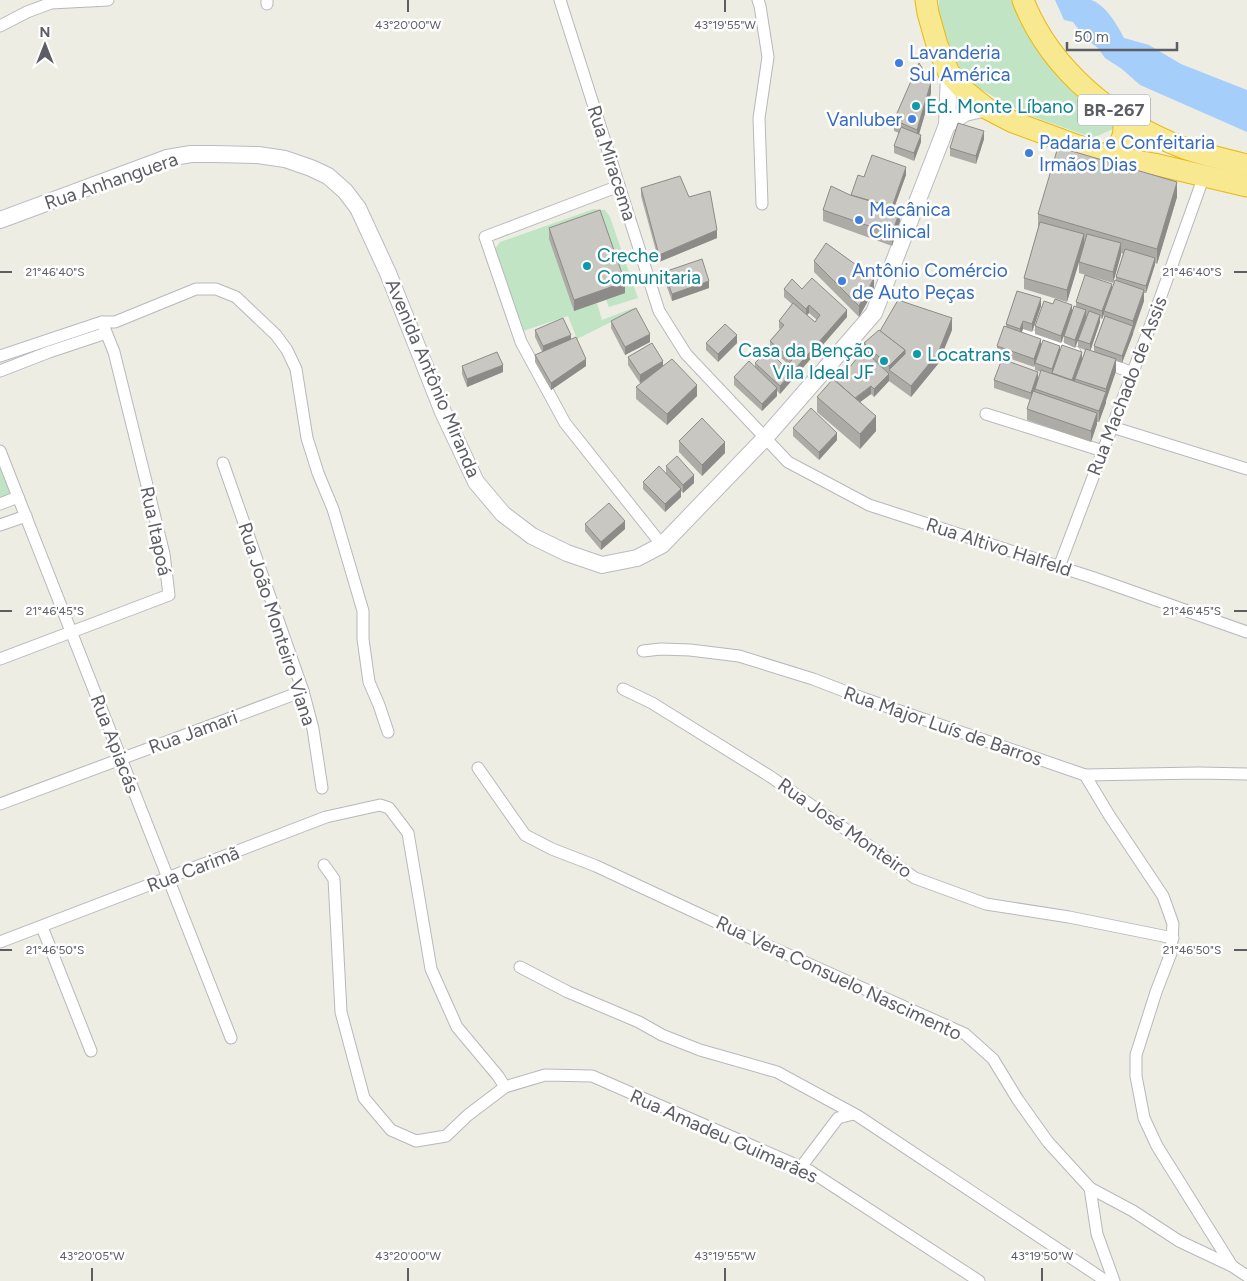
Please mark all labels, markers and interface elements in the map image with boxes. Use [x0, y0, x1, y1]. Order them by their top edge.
text: 43°20'00"W [375, 18, 441, 32]
text: 43°19'55"W [694, 18, 756, 32]
north arrow [20, 20, 70, 70]
scale bar [1067, 20, 1177, 52]
text: N [40, 24, 50, 41]
text: 50 m [1074, 28, 1109, 46]
place label: Lavanderia Sul América [909, 41, 1010, 86]
marker: Lavanderia Sul América [893, 57, 905, 69]
road number: BR-267 [1078, 94, 1150, 126]
place label: Ed. Monte Líbano [926, 95, 1074, 118]
marker: Ed. Monte Líbano [910, 100, 922, 112]
street label: Rua Miracema [583, 102, 641, 224]
place label: Vanluber [827, 108, 903, 131]
marker: Vanluber [906, 113, 918, 125]
place label: Padaria e Confeitaria Irmãos Dias [1039, 131, 1215, 176]
street label: Rua Anhanguera [41, 147, 181, 215]
marker: Padaria e Confeitaria Irmãos Dias [1023, 147, 1035, 159]
place label: Mecânica Clinical [869, 198, 950, 243]
marker: Mecânica Clinical [853, 214, 865, 226]
place label: Creche Comunitaria [597, 244, 701, 289]
place label: Antônio Comércio de Auto Peças [852, 259, 1008, 304]
marker: Creche Comunitaria [581, 260, 593, 272]
text: 21°46'40"S [25, 265, 85, 279]
text: 21°46'40"S [1162, 265, 1222, 279]
street label: Avenida Antônio Miranda [381, 275, 485, 481]
marker: Antônio Comércio de Auto Peças [836, 275, 848, 287]
street label: Rua Machado de Assis [1082, 293, 1172, 479]
place label: Casa da Benção Vila Ideal JF [738, 339, 874, 384]
place label: Locatrans [927, 343, 1011, 366]
marker: Locatrans [911, 348, 923, 360]
marker: Casa da Benção Vila Ideal JF [878, 355, 890, 367]
street label: Rua Itapoá [135, 484, 177, 578]
street label: Rua Altivo Halfeld [923, 513, 1075, 581]
street label: Rua João Monteiro Viana [233, 519, 321, 729]
text: 21°46'45"S [26, 604, 84, 618]
text: 21°46'45"S [1163, 604, 1221, 618]
street label: Rua Major Luís de Barros [841, 681, 1045, 771]
street label: Rua Apiacás [86, 691, 144, 797]
street label: Rua Jamari [145, 705, 241, 759]
street label: Rua José Monteiro [773, 773, 917, 883]
street label: Rua Carimã [144, 841, 242, 897]
street label: Rua Vera Consuelo Nascimento [712, 911, 966, 1045]
text: 21°46'50"S [26, 943, 84, 957]
text: 21°46'50"S [1163, 943, 1221, 957]
street label: Rua Amadeu Guimarães [627, 1084, 822, 1188]
text: 43°20'05"W [59, 1249, 125, 1263]
text: 43°20'00"W [375, 1249, 441, 1263]
text: 43°19'55"W [694, 1249, 756, 1263]
text: 43°19'50"W [1011, 1249, 1074, 1263]

